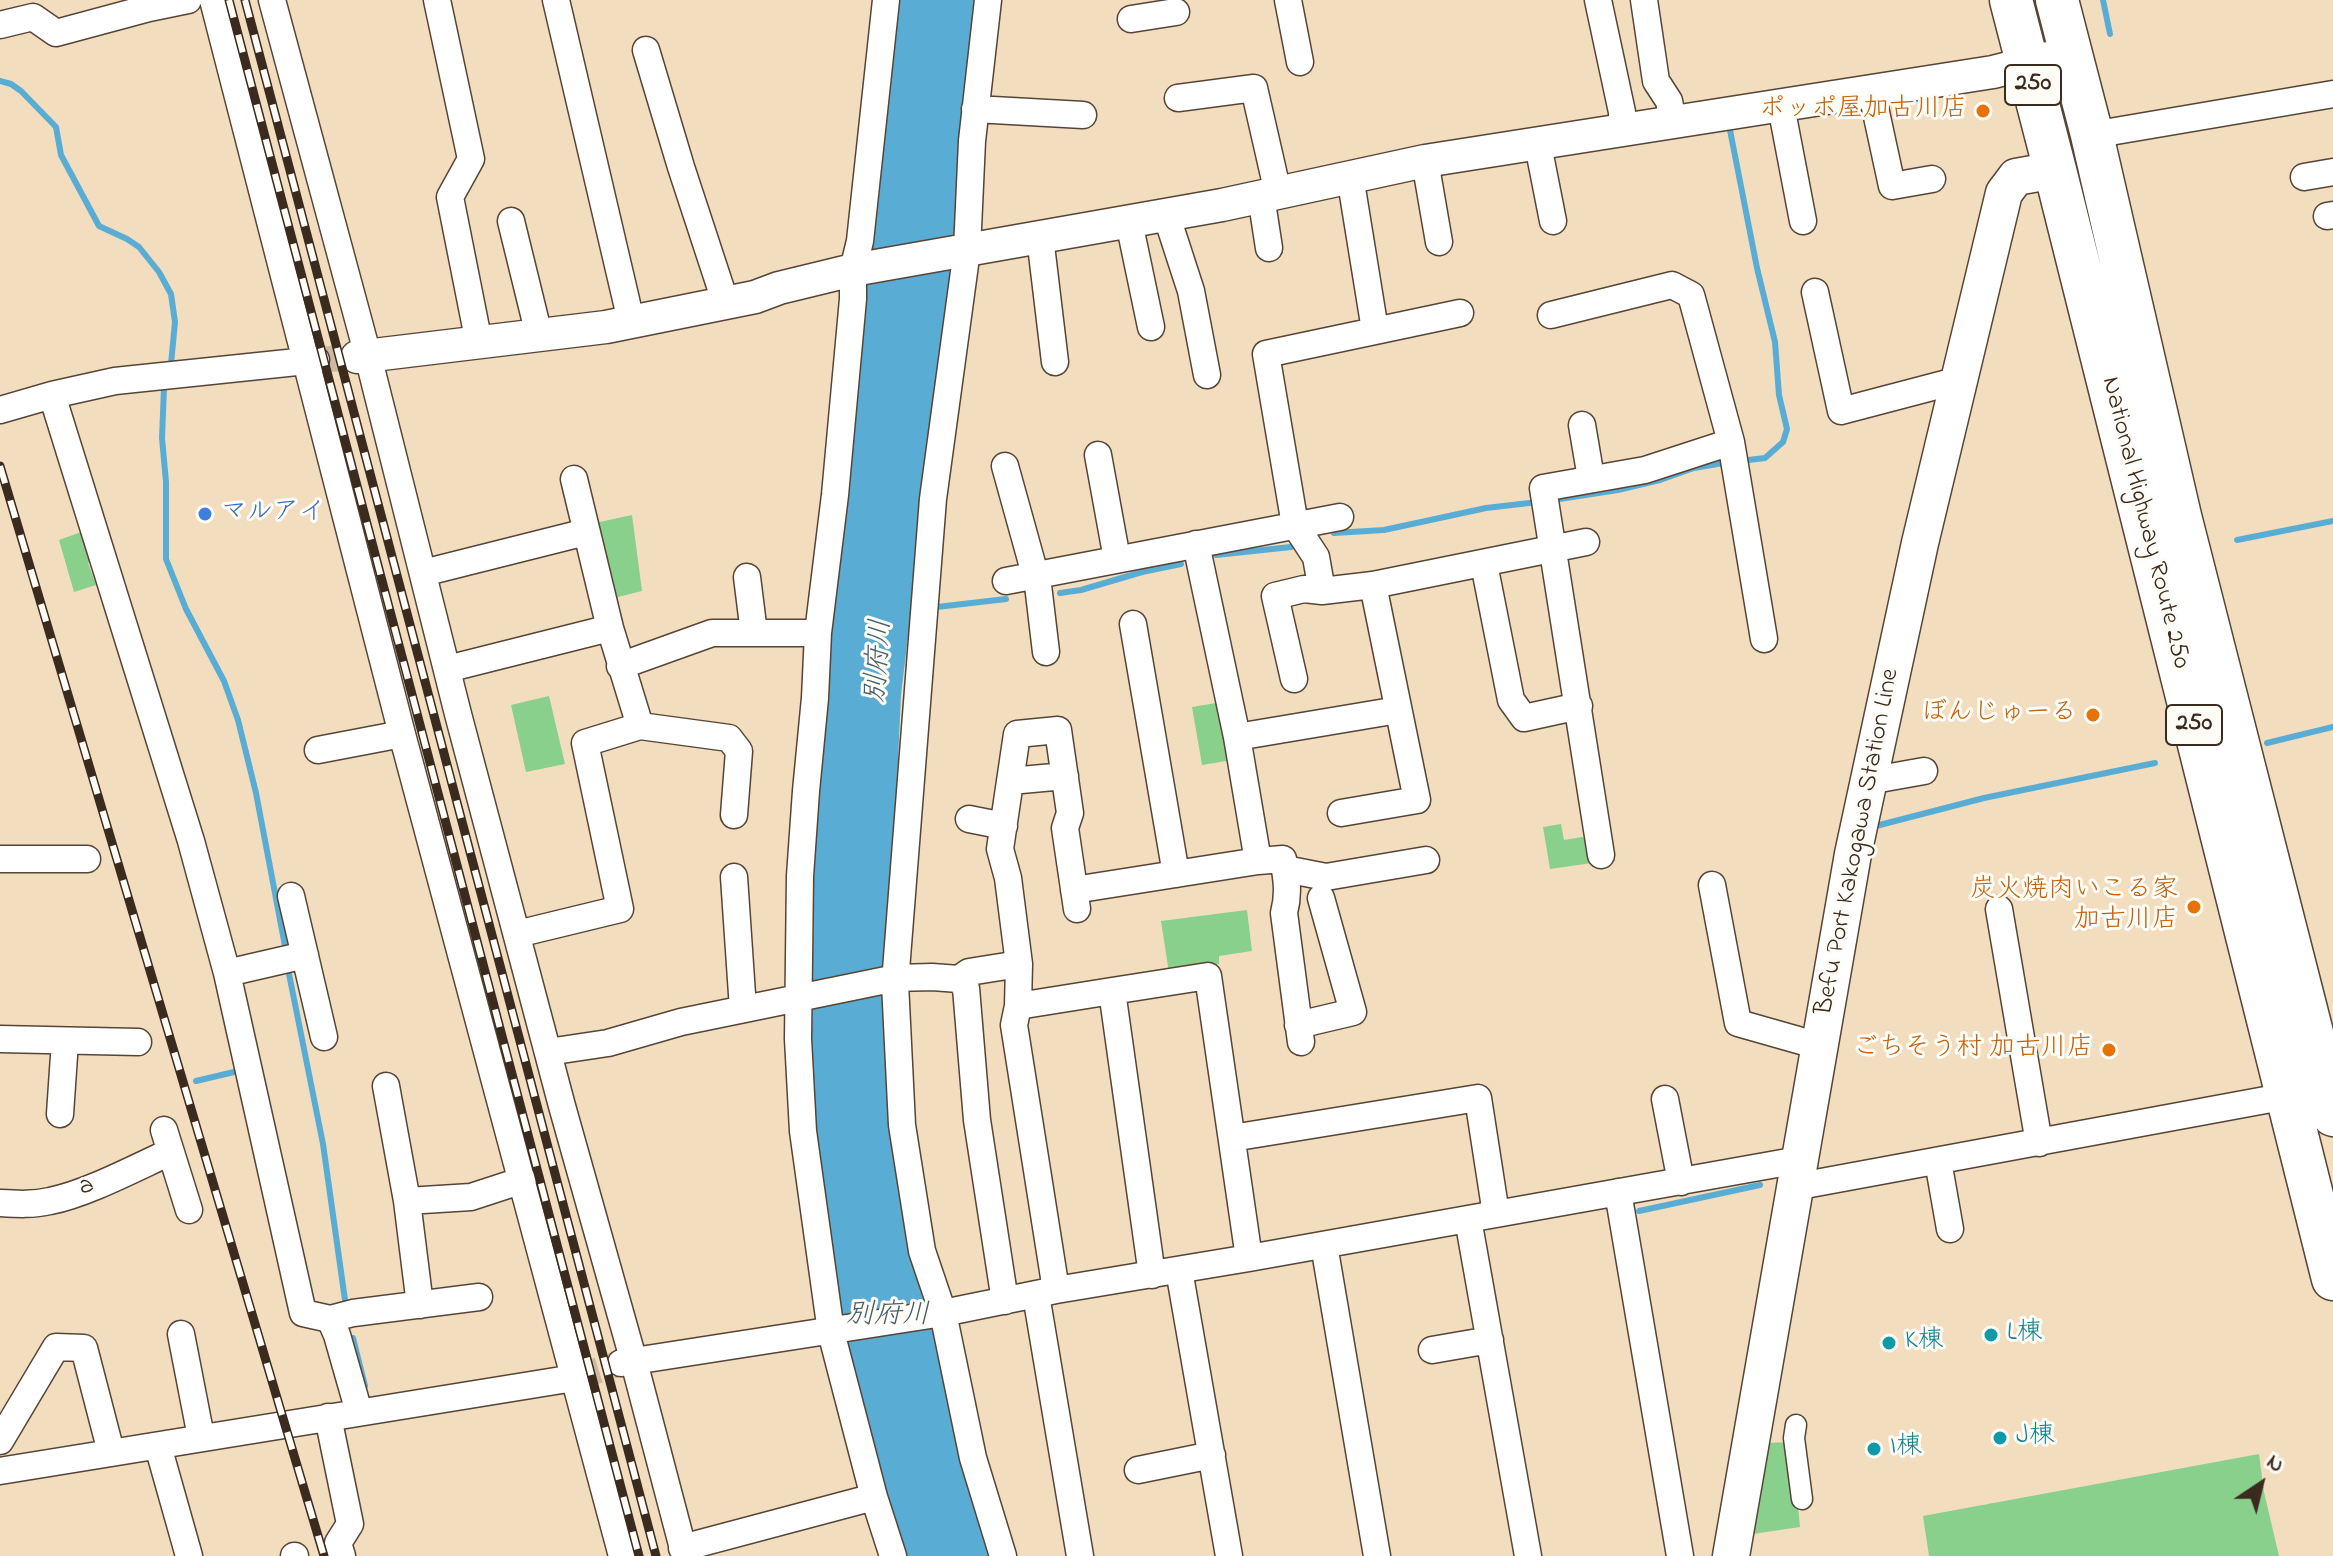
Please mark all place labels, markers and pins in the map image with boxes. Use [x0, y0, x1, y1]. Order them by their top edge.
place label: ポッポ屋加古川店 [1759, 95, 1967, 127]
marker: ポッポ屋加古川店 [1974, 102, 1992, 120]
place label: マルアイ [221, 498, 325, 530]
marker: マルアイ [196, 505, 214, 523]
place label: ぼんじゅーる [1921, 699, 2077, 731]
marker: ぼんじゅーる [2084, 706, 2102, 724]
place label: 炭火焼肉いこる家 加古川店 [1970, 876, 2178, 938]
marker: 炭火焼肉いこる家 加古川店 [2185, 898, 2203, 916]
place label: ごちそう村 加古川店 [1853, 1034, 2093, 1066]
marker: ごちそう村 加古川店 [2100, 1041, 2118, 1059]
place label: L棟 [2007, 1319, 2043, 1351]
marker: L棟 [1982, 1326, 2000, 1344]
place label: K棟 [1905, 1327, 1944, 1359]
marker: K棟 [1880, 1334, 1898, 1352]
place label: J棟 [2016, 1422, 2055, 1454]
marker: J棟 [1991, 1429, 2009, 1447]
place label: I棟 [1890, 1433, 1922, 1465]
marker: I棟 [1865, 1440, 1883, 1458]

